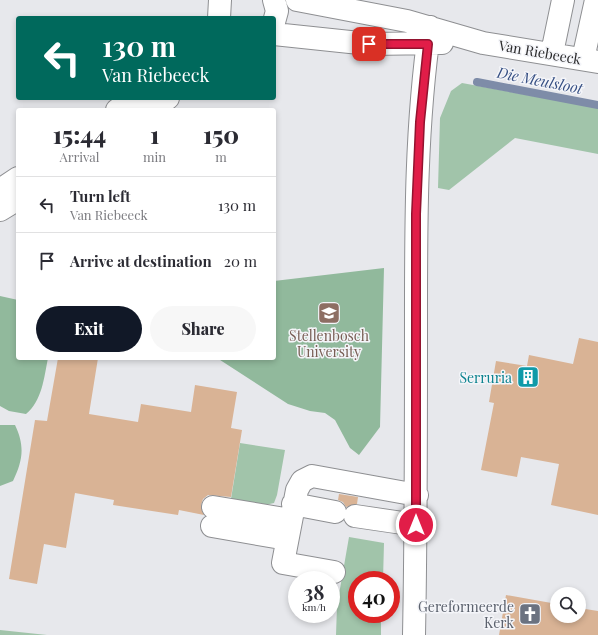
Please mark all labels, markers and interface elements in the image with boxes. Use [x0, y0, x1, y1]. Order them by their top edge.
text: 130 m [102, 27, 176, 64]
pin [352, 27, 386, 61]
icon: left [36, 32, 88, 84]
icon: arrive [358, 33, 380, 55]
street label: Van Riebeeck [496, 35, 583, 69]
water label: Die Meulsloot [494, 62, 586, 98]
text: Van Riebeeck [102, 63, 209, 87]
text: 15:44 [53, 118, 106, 150]
text: 1 [150, 118, 159, 150]
text: 150 [203, 118, 239, 150]
text: Arrival [59, 148, 100, 165]
text: min [143, 148, 166, 165]
text: m [215, 148, 227, 165]
text: Turn left [70, 186, 131, 206]
icon: left [36, 194, 58, 216]
text: 130 m [218, 195, 256, 215]
text: Van Riebeeck [70, 206, 148, 223]
icon: arrive [36, 250, 58, 272]
text: Arrive at destination [70, 251, 212, 271]
text: 20 m [224, 251, 257, 271]
school or university icon: Stellenbosch University [316, 300, 342, 326]
button: Exit [36, 306, 142, 352]
button: Share [150, 306, 256, 352]
place label: Stellenbosch University [289, 326, 370, 361]
building icon: Serruria [515, 364, 541, 390]
place label: Serruria [459, 368, 512, 387]
position arrow [395, 504, 437, 546]
speed limit sign: 40 [348, 571, 400, 623]
text: 38 [304, 578, 324, 605]
map controls [550, 587, 586, 623]
button: search [550, 587, 586, 623]
place label: Gereformeerde Kerk [418, 597, 514, 632]
text: km/h [302, 600, 326, 614]
church icon: Gereformeerde Kerk [517, 601, 543, 627]

